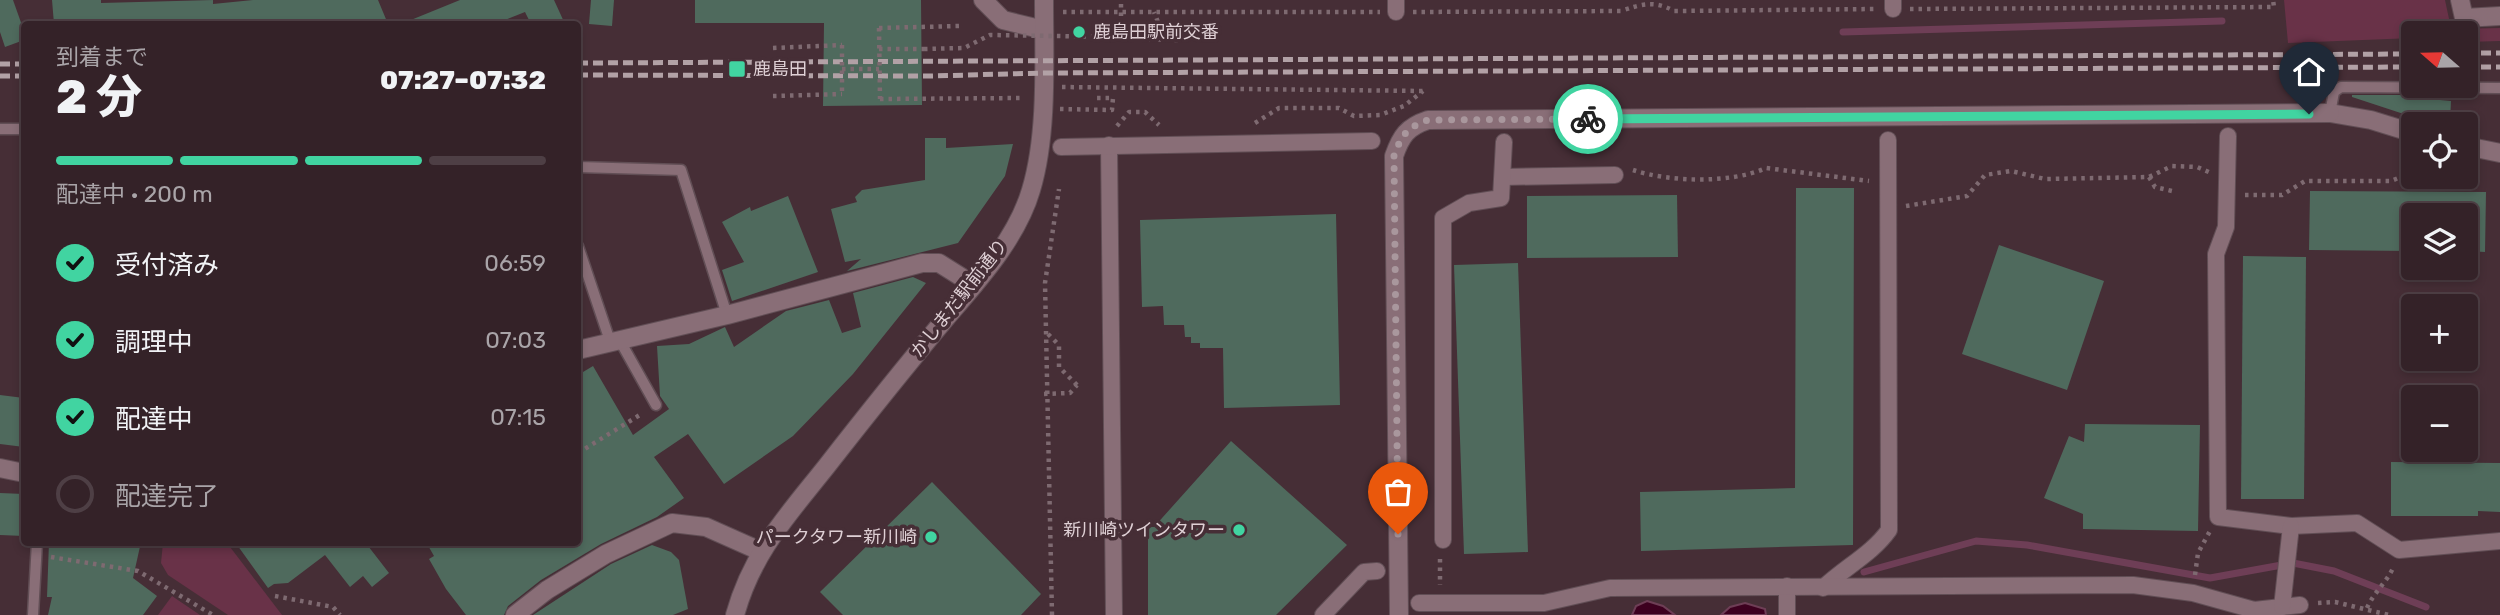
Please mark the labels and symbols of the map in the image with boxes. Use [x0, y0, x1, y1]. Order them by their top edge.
place label: 鹿島田駅前交番 [1093, 21, 1219, 43]
north arrow [2401, 21, 2478, 98]
marker: 鹿島田駅前交番 [1071, 24, 1087, 40]
pin [2279, 42, 2339, 114]
place label: 鹿島田 [753, 58, 807, 80]
marker: 鹿島田 [727, 59, 747, 79]
courier [1553, 84, 1623, 154]
street label: かしまだ駅前通り [906, 234, 1012, 362]
pin [1368, 462, 1428, 534]
place label: 新川崎ツインタワー [1063, 519, 1225, 541]
marker: 新川崎ツインタワー [1231, 522, 1247, 538]
place label: パークタワー新川崎 [756, 526, 917, 548]
marker: パークタワー新川崎 [923, 529, 939, 545]

